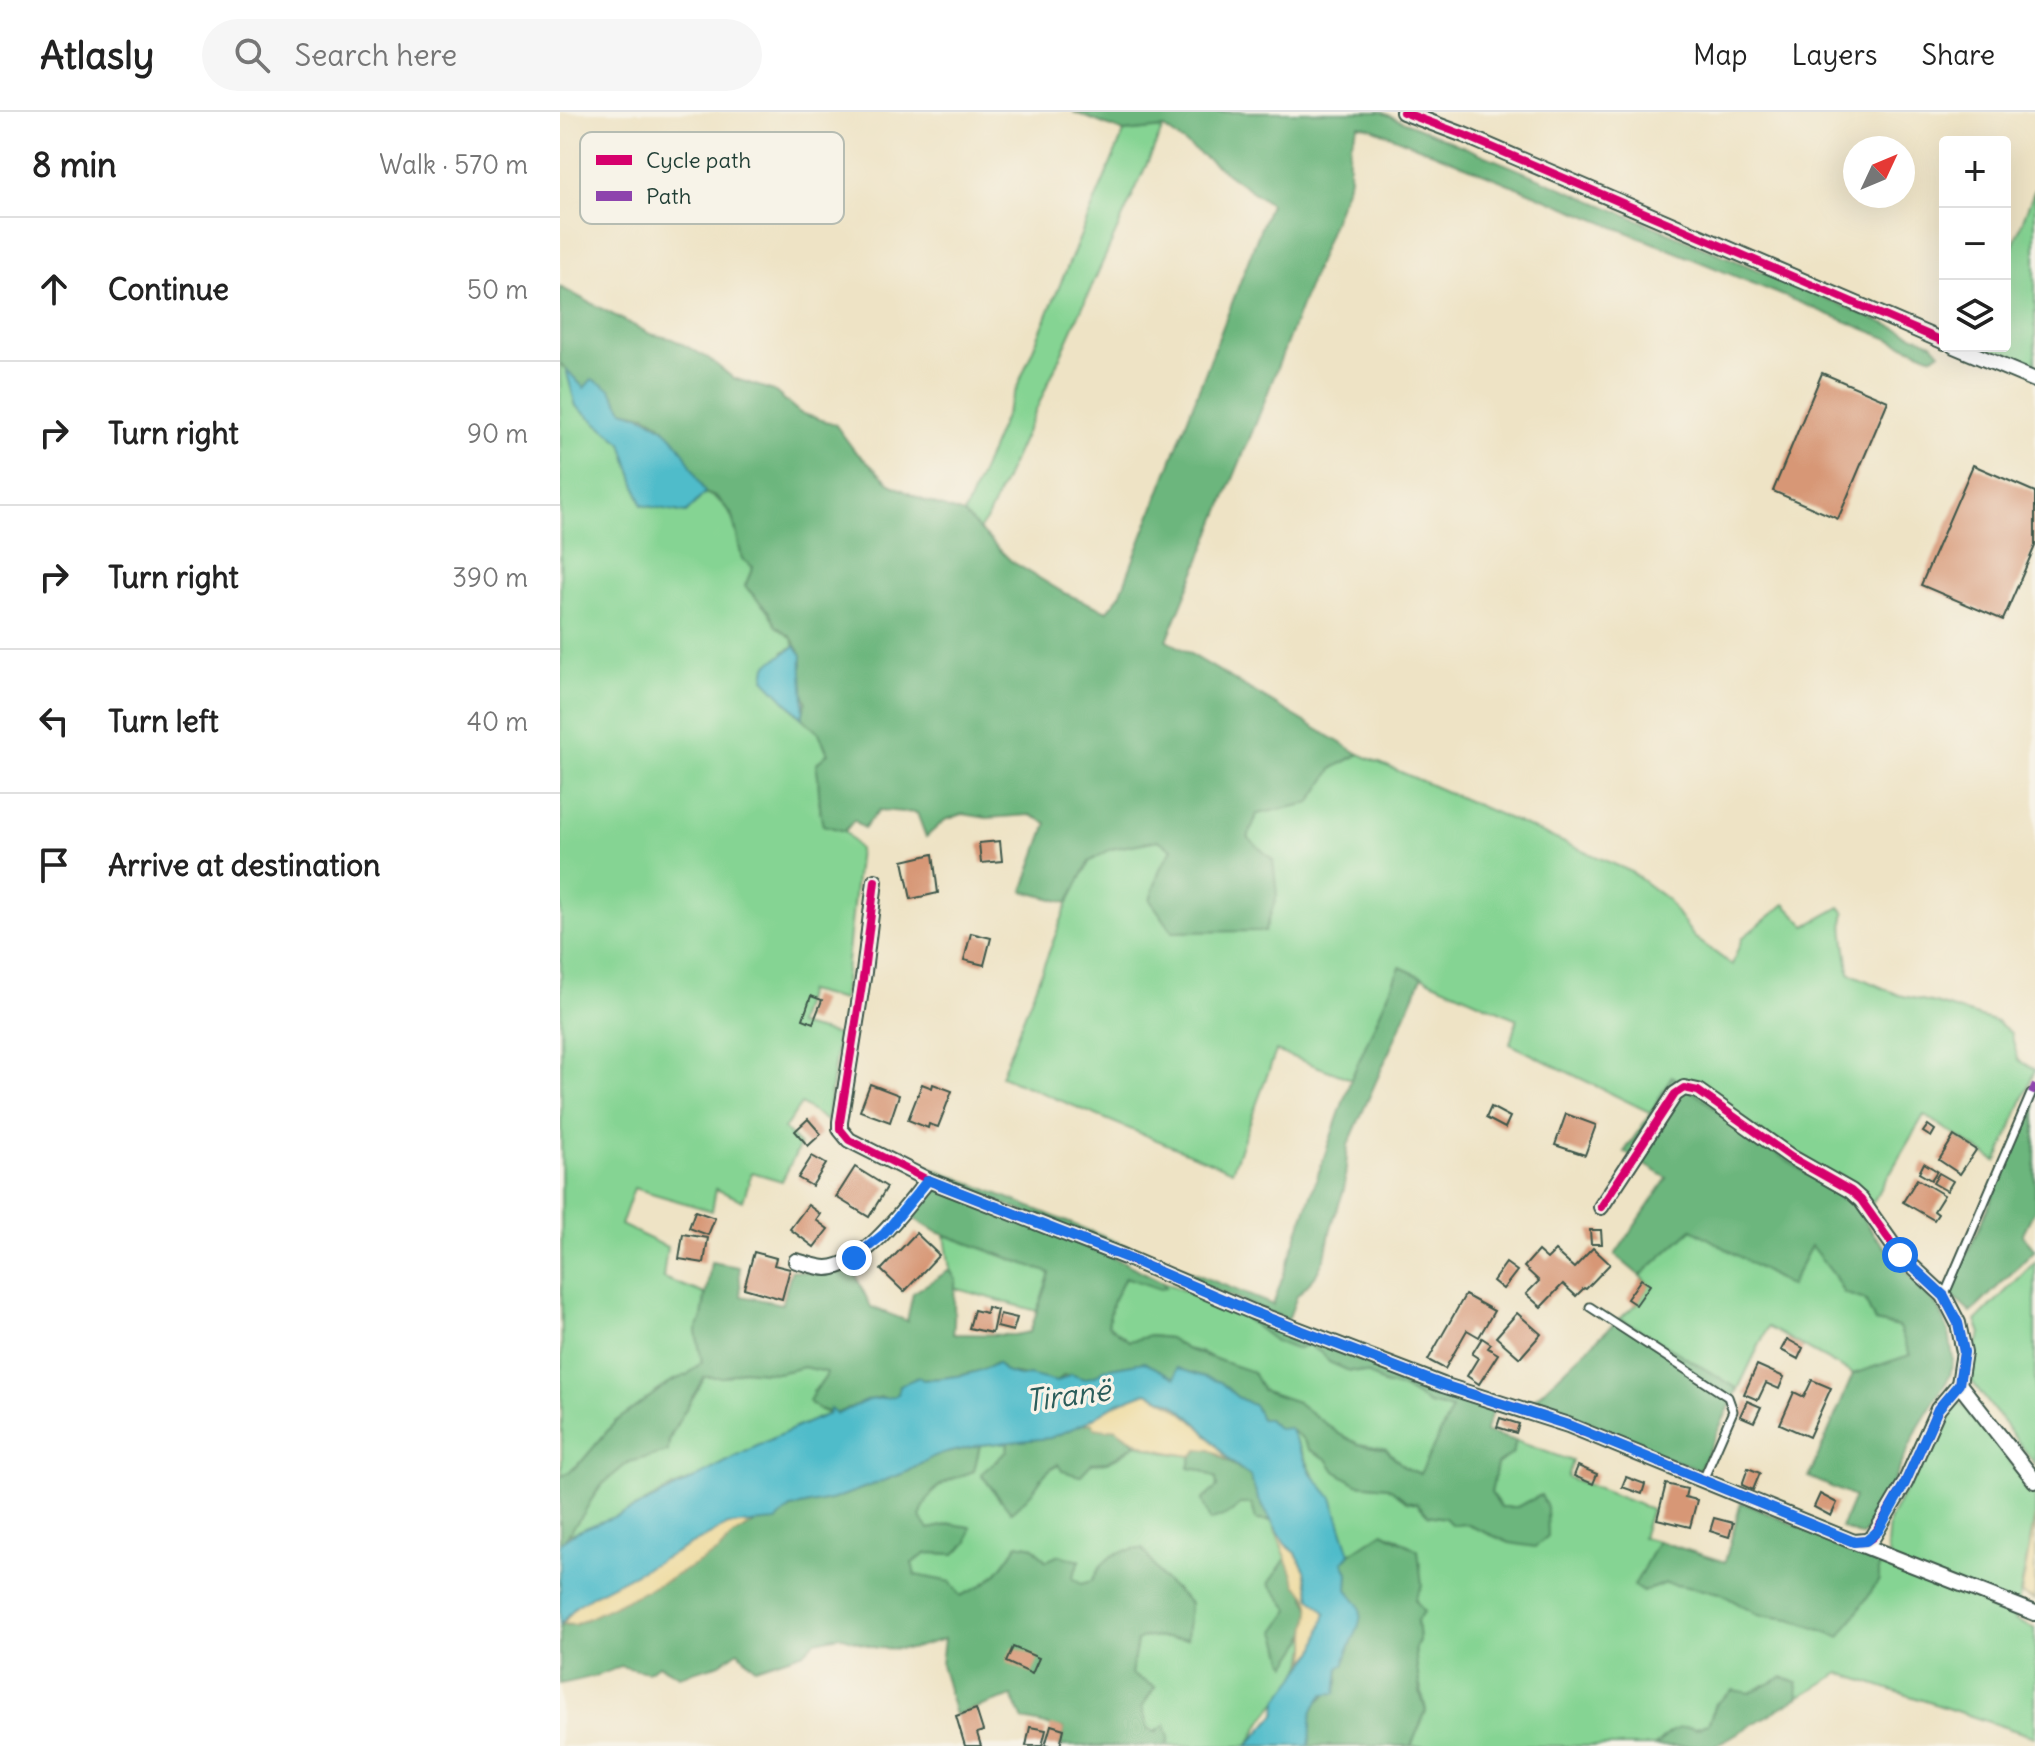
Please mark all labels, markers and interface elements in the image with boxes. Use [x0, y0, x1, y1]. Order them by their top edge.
search box [202, 19, 762, 91]
text: Atlasly [40, 32, 154, 79]
icon: search [230, 33, 274, 77]
text: Search here [294, 36, 457, 74]
text: Map [1693, 37, 1748, 73]
text: Layers [1792, 37, 1878, 73]
text: Share [1922, 37, 1995, 73]
legend [580, 132, 844, 224]
north arrow [1843, 136, 1915, 208]
map controls [1939, 136, 2011, 352]
button: + [1939, 136, 2011, 208]
text: 8 min [32, 143, 117, 186]
text: Cycle path [646, 146, 751, 174]
text: Walk · 570 m [379, 148, 528, 181]
text: Path [646, 182, 691, 210]
button: − [1939, 208, 2011, 280]
icon: ahead [32, 267, 76, 311]
text: Continue [108, 270, 229, 308]
text: 50 m [467, 273, 528, 306]
button: layers [1939, 280, 2011, 352]
icon: right [32, 411, 76, 455]
text: Turn right [108, 414, 239, 452]
text: 90 m [467, 417, 528, 450]
icon: right [32, 555, 76, 599]
text: Turn right [108, 558, 239, 596]
text: 390 m [452, 561, 528, 594]
icon: left [32, 699, 76, 743]
text: Turn left [108, 702, 219, 740]
text: 40 m [467, 705, 528, 738]
icon: arrive [32, 843, 76, 887]
text: Arrive at destination [108, 846, 380, 884]
route start [1882, 1237, 1918, 1273]
route end [836, 1240, 872, 1276]
water label: Tiranë [1023, 1370, 1115, 1420]

